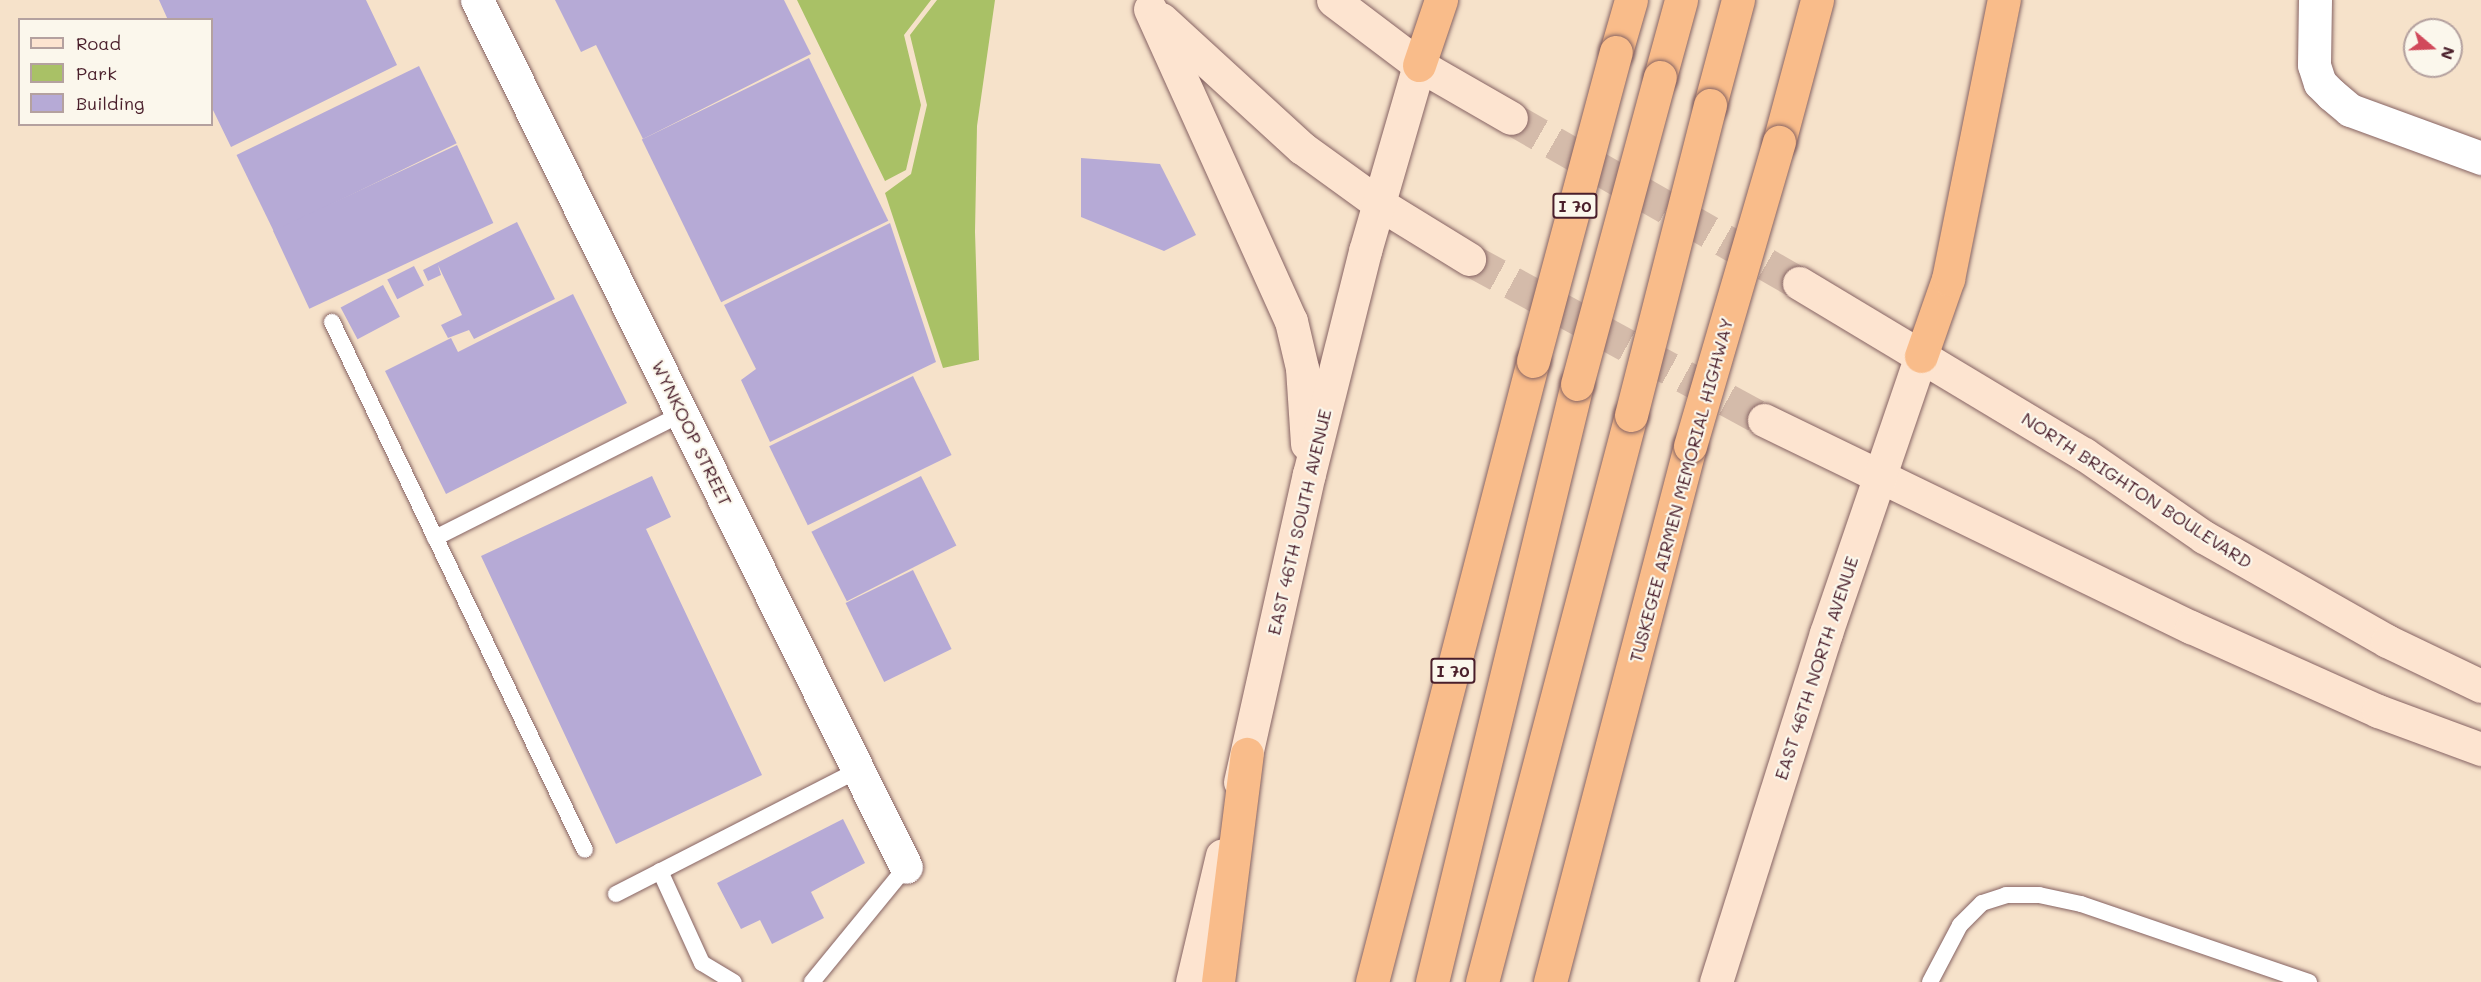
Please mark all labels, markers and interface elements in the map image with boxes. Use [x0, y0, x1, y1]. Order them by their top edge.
legend [18, 18, 213, 126]
north arrow [2403, 18, 2463, 78]
text: Road [76, 31, 121, 55]
text: N [2437, 44, 2461, 63]
text: Park [76, 61, 117, 85]
text: Building [76, 91, 144, 115]
road number: I 70 [1551, 193, 1599, 219]
street label: TUSKEGEE AIRMEN MEMORIAL HIGHWAY [1624, 315, 1738, 665]
street label: WYNKOOP STREET [647, 357, 737, 509]
street label: EAST 46TH SOUTH AVENUE [1262, 407, 1336, 637]
street label: NORTH BRIGHTON BOULEVARD [2018, 407, 2256, 573]
street label: EAST 46TH NORTH AVENUE [1770, 554, 1862, 782]
road number: I 70 [1429, 658, 1477, 684]

